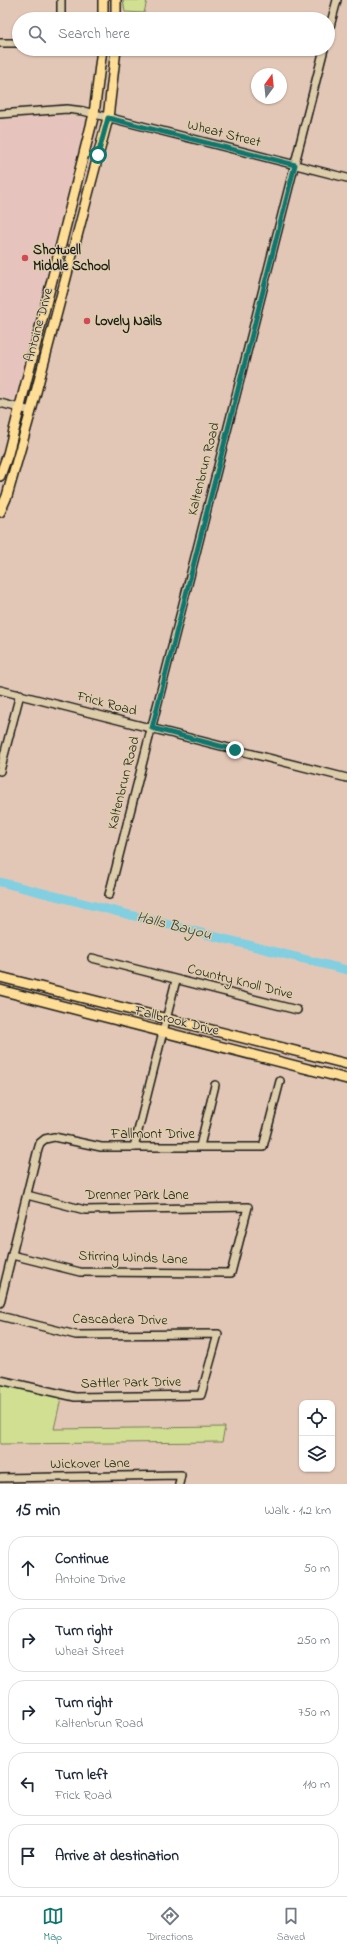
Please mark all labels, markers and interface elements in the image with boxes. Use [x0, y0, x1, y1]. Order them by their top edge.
search box [12, 12, 335, 56]
icon: search [26, 23, 48, 45]
text: Search here [58, 23, 130, 45]
north arrow [251, 68, 287, 104]
street label: Wheat Street [185, 115, 263, 153]
route start [89, 146, 107, 164]
place label: Shotwell Middle School [33, 240, 111, 277]
marker: Shotwell Middle School [20, 253, 30, 263]
street label: Antoine Drive [19, 285, 59, 364]
place label: Lovely Nails [95, 311, 162, 334]
marker: Lovely Nails [82, 316, 92, 326]
street label: Kaltenbrun Road [182, 420, 226, 518]
street label: Frick Road [74, 686, 139, 722]
street label: Kaltenbrun Road [102, 734, 146, 832]
route end [226, 741, 244, 759]
water label: Halls Bayou [134, 906, 214, 947]
street label: Country Knoll Drive [185, 959, 296, 1006]
street label: Fallbrook Drive [132, 1000, 222, 1042]
street label: Fallmont Drive [110, 1124, 196, 1145]
street label: Drenner Park Lane [84, 1185, 189, 1206]
street label: Stirring Winds Lane [78, 1246, 189, 1271]
street label: Cascadera Drive [72, 1309, 168, 1331]
street label: Sattler Park Drive [81, 1372, 182, 1394]
map controls [299, 1400, 335, 1472]
button: locate [299, 1400, 335, 1436]
button: layers [299, 1436, 335, 1472]
street label: Wickover Lane [50, 1453, 131, 1475]
text: 15 min [16, 1498, 60, 1523]
text: Walk · 1.2 km [264, 1501, 331, 1520]
text: Continue [55, 1548, 109, 1570]
icon: ahead [17, 1557, 39, 1579]
text: 50 m [304, 1559, 330, 1578]
text: Antoine Drive [55, 1570, 126, 1589]
text: Turn right [55, 1620, 113, 1642]
icon: right [17, 1629, 39, 1651]
text: 250 m [297, 1631, 330, 1650]
text: Wheat Street [55, 1642, 124, 1661]
text: Turn right [55, 1692, 113, 1714]
icon: right [17, 1701, 39, 1723]
text: 750 m [298, 1703, 330, 1722]
text: Kaltenbrun Road [55, 1714, 143, 1733]
text: Turn left [55, 1764, 108, 1786]
icon: left [17, 1773, 39, 1795]
text: 110 m [303, 1775, 330, 1794]
text: Frick Road [55, 1786, 112, 1805]
icon: arrive [17, 1845, 39, 1867]
text: Arrive at destination [55, 1845, 179, 1867]
tab: Map [42, 1905, 64, 1945]
tab: Directions [147, 1905, 193, 1945]
tab: Saved [277, 1905, 305, 1945]

